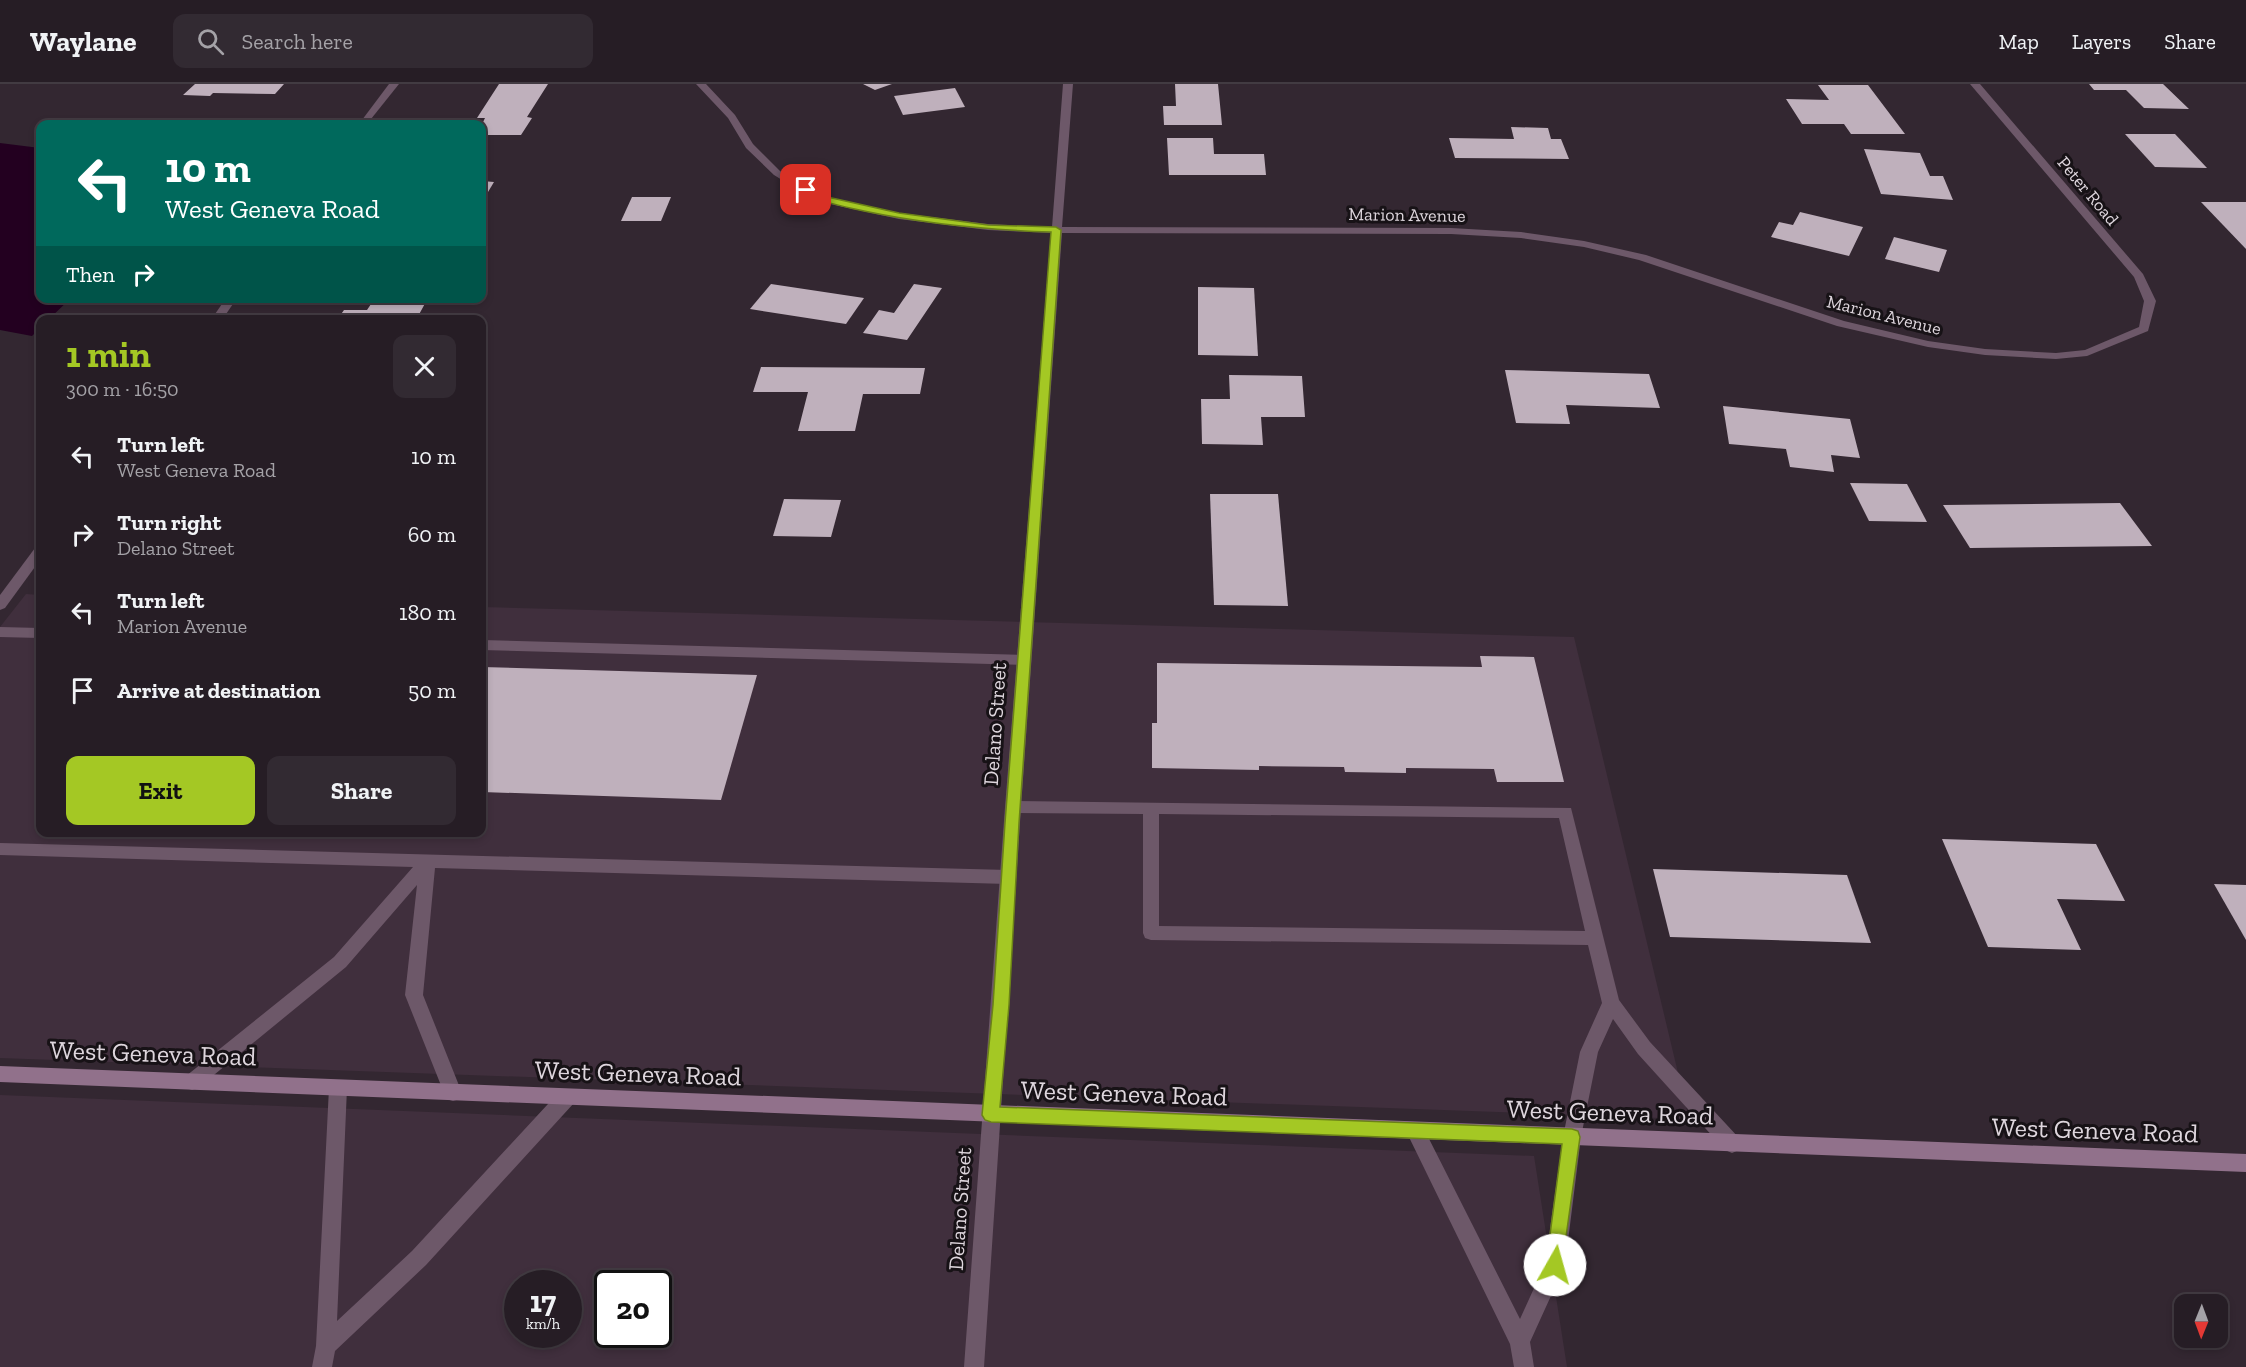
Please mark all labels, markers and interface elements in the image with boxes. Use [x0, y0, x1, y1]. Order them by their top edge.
search box [173, 14, 593, 68]
text: Waylane [30, 25, 137, 58]
icon: search [194, 25, 227, 58]
text: Search here [242, 28, 353, 55]
text: Map [1999, 29, 2039, 54]
text: Layers [2072, 29, 2131, 54]
text: Share [2164, 29, 2216, 54]
text: 10 m [165, 142, 251, 193]
icon: left [66, 144, 144, 222]
street label: Peter Road [2053, 152, 2123, 230]
pin [780, 164, 831, 215]
icon: arrive [789, 173, 822, 206]
text: West Geneva Road [165, 193, 380, 225]
street label: Marion Avenue [1348, 203, 1466, 227]
icon: right [127, 258, 160, 291]
text: Then [66, 261, 115, 288]
street label: Marion Avenue [1825, 290, 1943, 340]
text: 1 min [66, 333, 151, 376]
button: close [393, 335, 456, 398]
text: 300 m · 16:50 [66, 377, 179, 401]
text: Turn left [117, 431, 204, 458]
icon: left [66, 440, 99, 473]
text: 10 m [411, 443, 456, 470]
text: West Geneva Road [117, 458, 276, 482]
text: Turn right [117, 509, 221, 536]
icon: right [66, 518, 99, 551]
text: 60 m [408, 521, 456, 548]
text: Delano Street [117, 536, 234, 560]
text: Turn left [117, 587, 204, 614]
icon: left [66, 596, 99, 629]
text: 180 m [399, 599, 456, 626]
text: Marion Avenue [117, 614, 247, 638]
street label: Delano Street [978, 661, 1011, 786]
icon: arrive [66, 674, 99, 707]
text: Arrive at destination [117, 677, 320, 704]
text: 50 m [408, 677, 456, 704]
button: Exit [66, 756, 255, 825]
button: Share [267, 756, 456, 825]
street label: West Geneva Road [49, 1033, 257, 1073]
street label: West Geneva Road [534, 1053, 742, 1093]
street label: West Geneva Road [1020, 1073, 1228, 1113]
street label: West Geneva Road [1506, 1092, 1714, 1132]
street label: West Geneva Road [1991, 1110, 2199, 1150]
street label: Delano Street [943, 1146, 976, 1271]
position arrow [1523, 1233, 1587, 1297]
speed limit sign: 20 [594, 1270, 672, 1348]
text: 17 [530, 1284, 556, 1320]
north arrow [2174, 1294, 2228, 1348]
map controls [2174, 1294, 2228, 1348]
text: km/h [526, 1315, 560, 1333]

